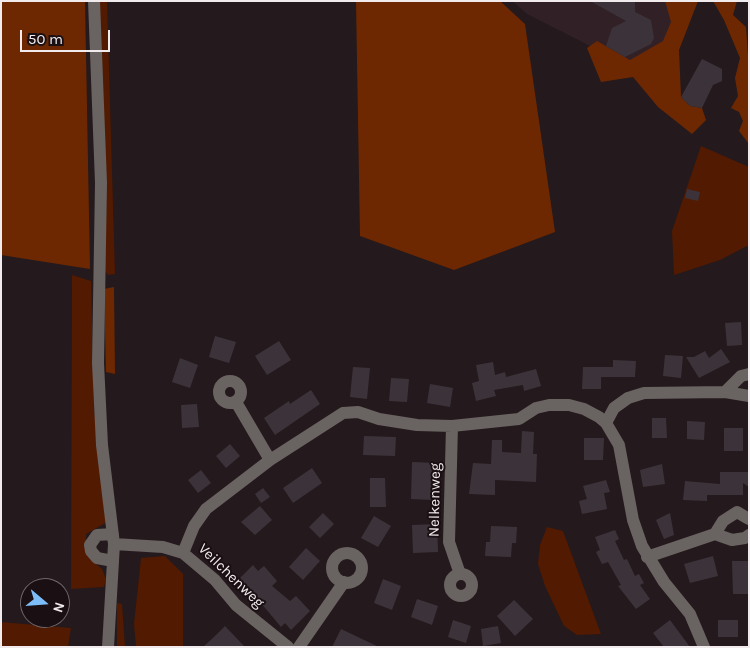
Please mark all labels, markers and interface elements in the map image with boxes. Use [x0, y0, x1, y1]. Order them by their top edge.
scale bar [22, 20, 112, 52]
text: 50 m [28, 30, 63, 48]
street label: Nelkenweg [425, 463, 445, 537]
street label: Veilchenweg [194, 540, 268, 612]
north arrow [20, 578, 70, 628]
text: N [49, 600, 68, 615]

